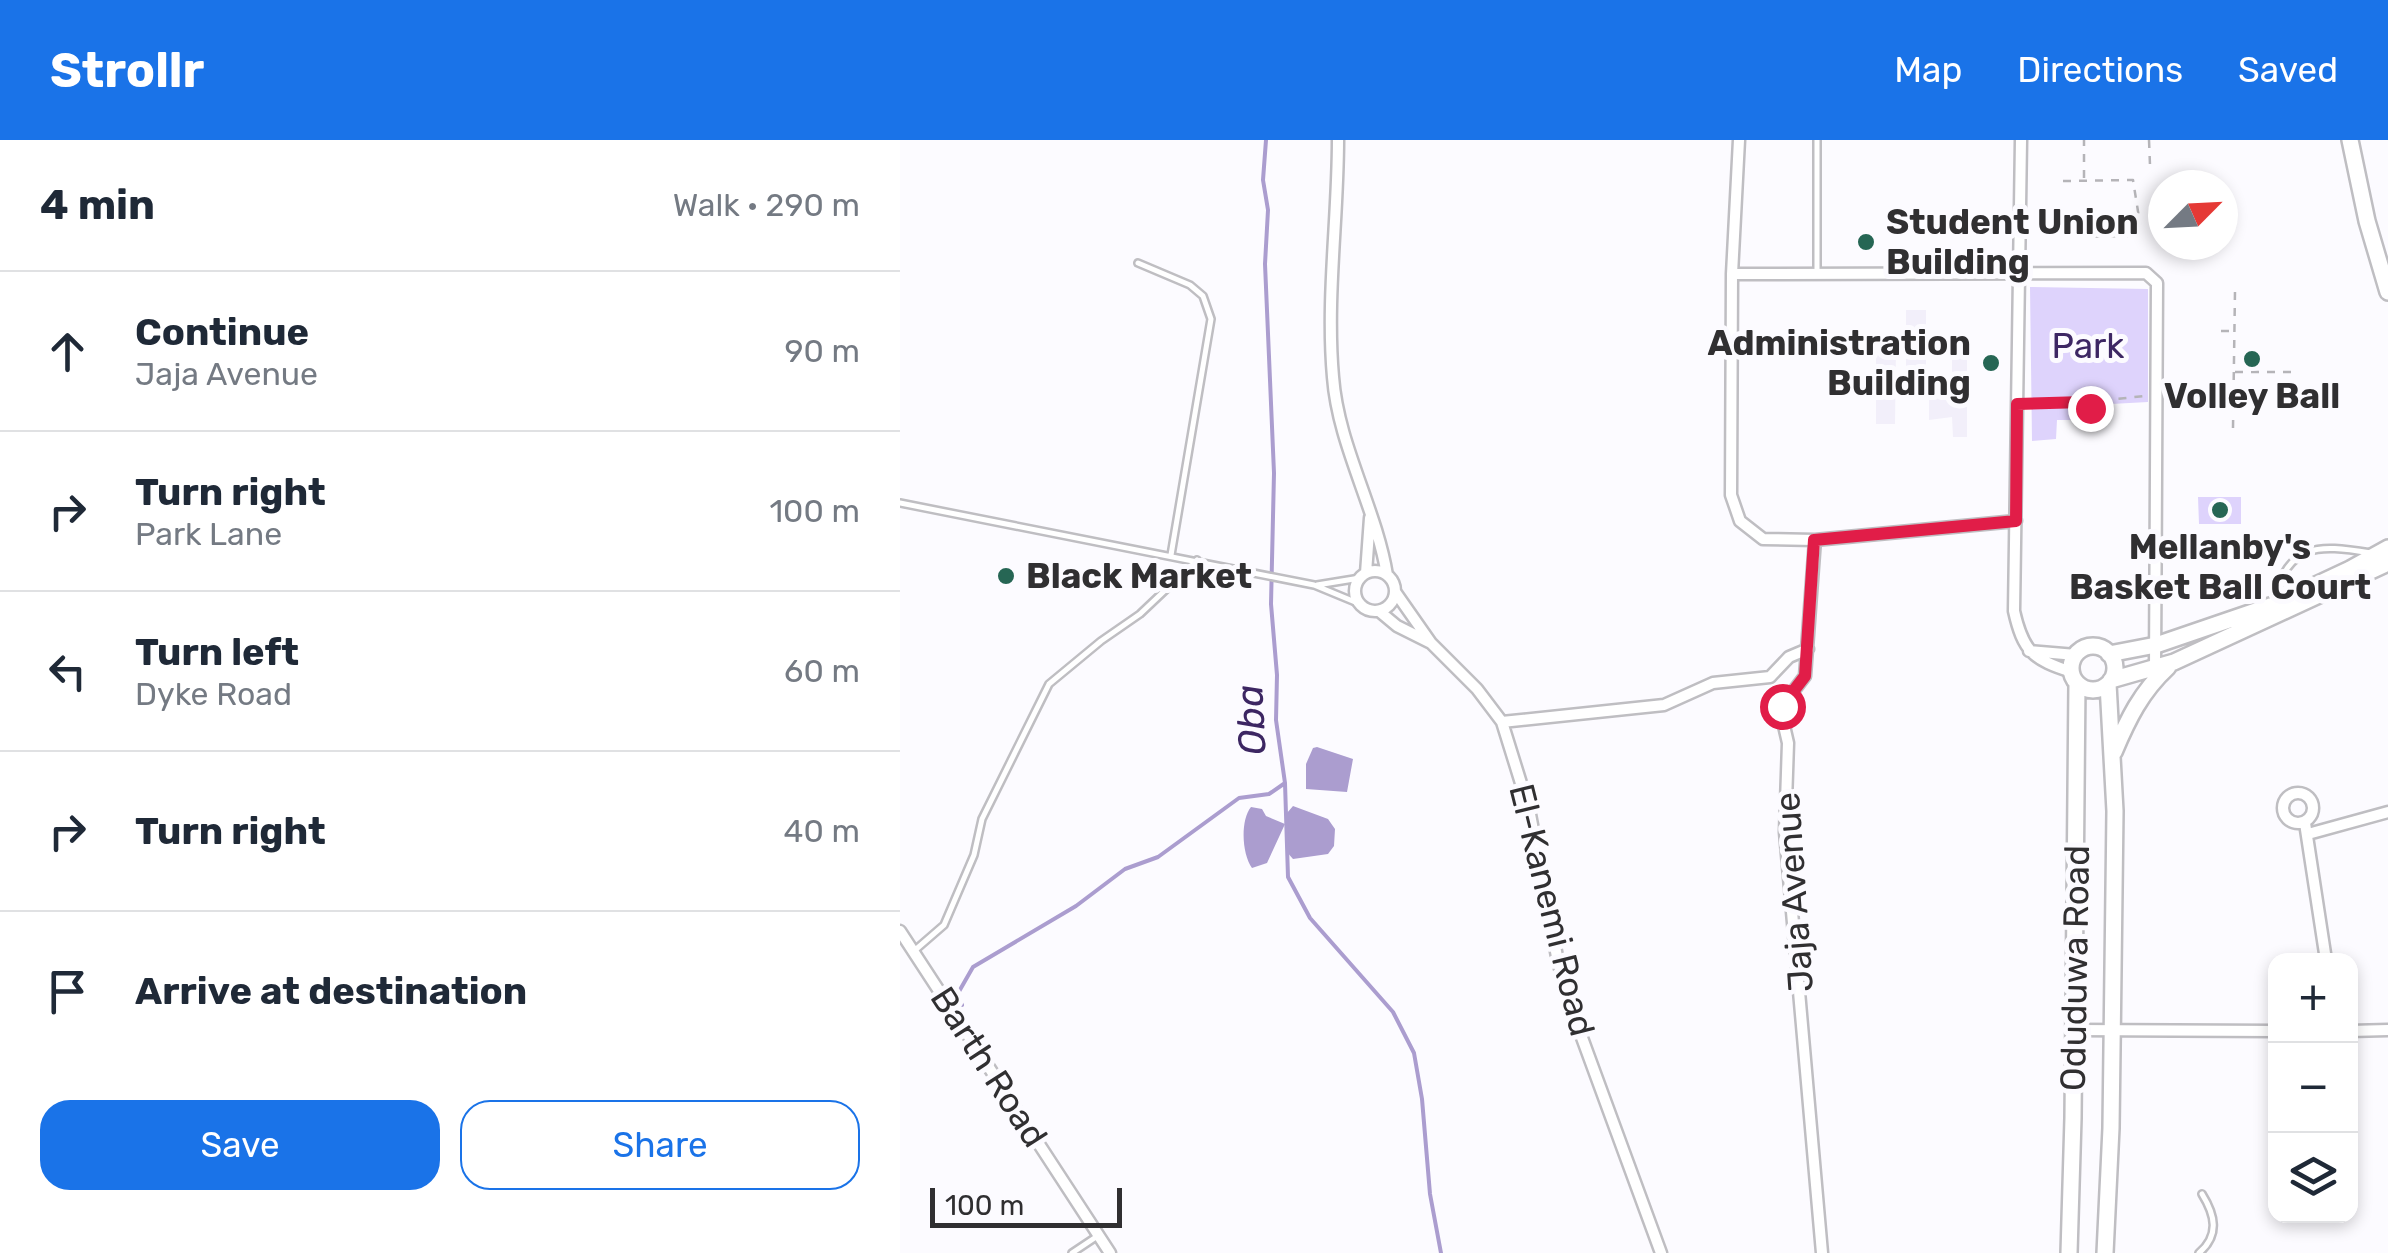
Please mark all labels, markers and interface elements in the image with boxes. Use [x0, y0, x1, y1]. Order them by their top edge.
text: Strollr [50, 42, 204, 99]
text: Map [1894, 49, 1962, 91]
text: Directions [2017, 49, 2183, 91]
text: Saved [2238, 49, 2338, 91]
north arrow [2148, 170, 2238, 260]
text: 4 min [40, 180, 155, 230]
text: Walk · 290 m [673, 186, 860, 224]
place label: Student Union Building [1886, 201, 2139, 283]
marker: Student Union Building [1855, 231, 1877, 253]
text: Continue [135, 309, 309, 355]
place label: Administration Building [1708, 322, 1971, 404]
icon: ahead [40, 324, 95, 379]
park label: Park [2052, 325, 2124, 367]
text: 90 m [784, 332, 860, 370]
marker: Volley Ball [2241, 348, 2263, 370]
marker: Administration Building [1980, 352, 2002, 374]
text: Jaja Avenue [135, 355, 318, 393]
place label: Volley Ball [2164, 375, 2340, 417]
route end [2068, 386, 2114, 432]
text: Turn right [135, 469, 326, 515]
icon: right [40, 484, 95, 539]
text: 100 m [769, 492, 860, 530]
marker: Mellanby's Basket Ball Court [2209, 499, 2231, 521]
text: Park Lane [135, 515, 282, 553]
place label: Mellanby's Basket Ball Court [2069, 526, 2371, 608]
place label: Black Market [1026, 555, 1252, 597]
marker: Black Market [995, 565, 1017, 587]
text: Turn left [135, 629, 299, 675]
icon: left [40, 644, 95, 699]
text: 60 m [784, 652, 860, 690]
text: Dyke Road [135, 675, 292, 713]
water label: Oba [1226, 684, 1276, 756]
route start [1760, 684, 1806, 730]
street label: El-Kanemi Road [1500, 780, 1604, 1040]
street label: Jaja Avenue [1766, 791, 1822, 993]
icon: right [40, 804, 95, 859]
text: Turn right [135, 808, 326, 854]
text: 40 m [784, 812, 860, 850]
street label: Oduduwa Road [2052, 845, 2098, 1091]
map controls [2268, 953, 2358, 1223]
button: + [2268, 953, 2358, 1043]
icon: arrive [40, 964, 95, 1019]
text: Arrive at destination [135, 968, 527, 1014]
street label: Barth Road [922, 979, 1056, 1155]
button: − [2268, 1043, 2358, 1133]
button: Save [40, 1100, 440, 1190]
button: Share [460, 1100, 860, 1190]
button: layers [2268, 1133, 2358, 1223]
scale bar [930, 1183, 1122, 1228]
text: 100 m [945, 1189, 1024, 1222]

